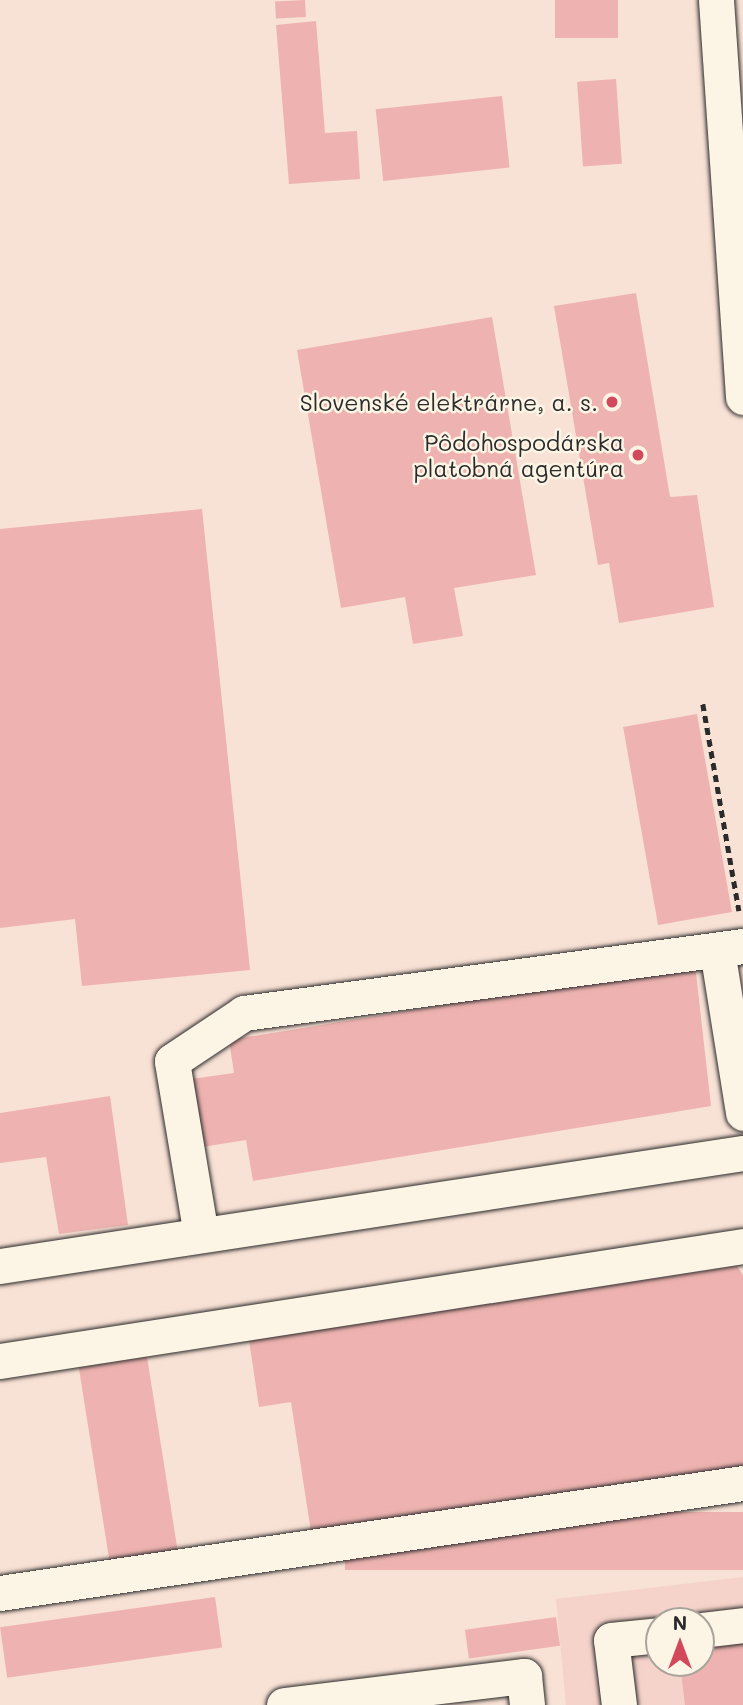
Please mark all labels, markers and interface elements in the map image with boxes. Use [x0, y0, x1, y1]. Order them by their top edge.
place label: Slovenské elektrárne, a. s. [300, 388, 598, 416]
marker: Slovenské elektrárne, a. s. [604, 394, 620, 410]
place label: Pôdohospodárska platobná agentúra [414, 428, 624, 482]
marker: Pôdohospodárska platobná agentúra [630, 447, 646, 463]
north arrow [645, 1607, 715, 1677]
text: N [673, 1610, 687, 1635]

